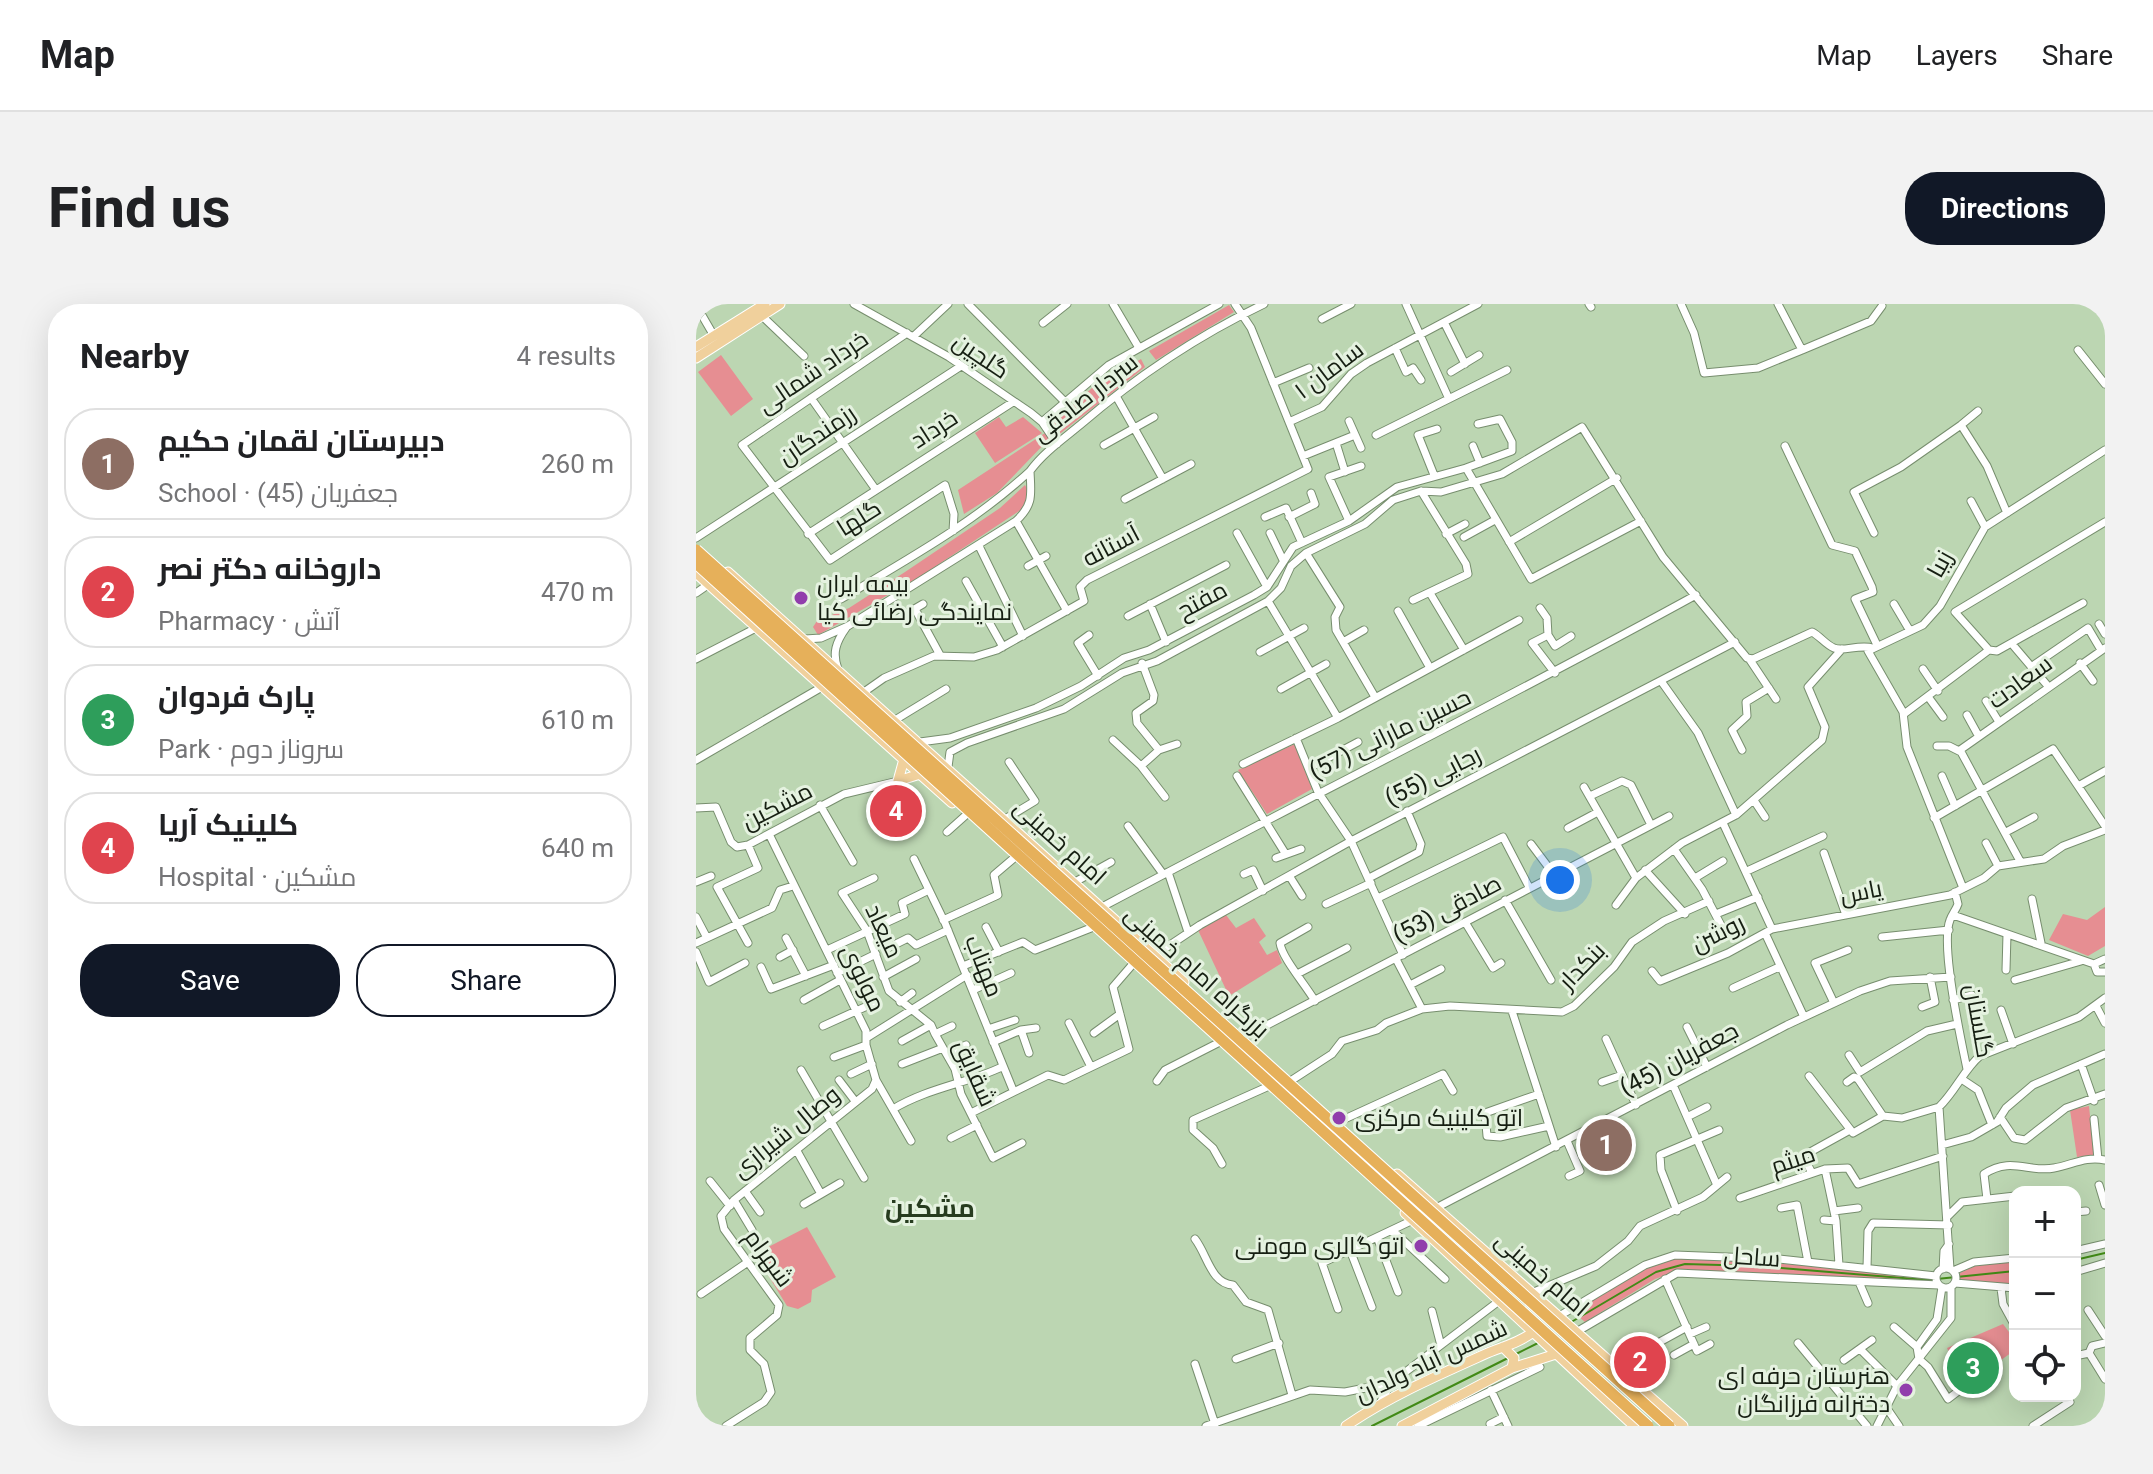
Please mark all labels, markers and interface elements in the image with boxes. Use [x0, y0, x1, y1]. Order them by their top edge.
text: Map [40, 33, 115, 77]
text: Map [1816, 39, 1872, 72]
text: Layers [1916, 39, 1998, 72]
text: Share [2042, 39, 2113, 72]
button: Directions [1905, 172, 2105, 245]
text: Find us [48, 175, 231, 241]
street label: خرداد شمالی [753, 325, 873, 419]
street label: گلچین [946, 327, 1014, 387]
street label: سامان ۱ [1289, 335, 1369, 405]
text: Nearby [80, 336, 189, 376]
text: 4 results [517, 341, 616, 371]
street label: سردار صادقی [1027, 348, 1143, 448]
street label: رزمندگان [773, 399, 861, 471]
street label: خرداد [905, 404, 963, 454]
text: دبیرستان لقمان حکیم [158, 423, 445, 458]
text: 1 [101, 449, 115, 479]
text: 260 m [541, 449, 614, 479]
text: School · جعفریان (45) [158, 478, 398, 508]
street label: گلها [832, 494, 886, 542]
street label: آستانه [1078, 519, 1145, 573]
street label: زیبا [1921, 545, 1959, 583]
text: داروخانه دکتر نصر [158, 551, 381, 586]
place label: بیمه ایران نمایندگی رضائی کيا [817, 570, 1012, 626]
street label: مفتح [1172, 575, 1233, 627]
text: 2 [101, 577, 115, 607]
text: 470 m [541, 577, 614, 607]
marker: بیمه ایران نمایندگی رضائی کيا [792, 589, 810, 607]
text: Pharmacy · آتش [158, 606, 341, 636]
street label: سعادت [1982, 649, 2058, 715]
text: پارک فردوان [158, 679, 315, 714]
street label: حسین مارانی (57) [1305, 683, 1475, 785]
text: 3 [101, 705, 115, 735]
text: 610 m [541, 705, 614, 735]
text: Park · سروناز دوم [158, 734, 344, 764]
street label: رجایی (55) [1380, 740, 1486, 812]
street label: مشکین [737, 776, 817, 836]
pin: 4 [870, 781, 922, 841]
street label: امام خمینی [1007, 793, 1112, 892]
text: کلینیک آریا [158, 807, 298, 842]
text: 4 [101, 833, 115, 863]
text: 640 m [541, 833, 614, 863]
your location [1540, 860, 1580, 900]
text: Hospital · مشکین [158, 862, 356, 892]
street label: صادقی (53) [1388, 869, 1506, 949]
street label: یاس [1837, 874, 1885, 910]
street label: میعاد [859, 900, 909, 962]
street label: بزرگراه امام خمینی [1118, 900, 1275, 1046]
street label: روشن [1687, 908, 1749, 958]
street label: مهتاب [959, 931, 1009, 1001]
street label: بنکدار [1551, 937, 1611, 997]
street label: مولوی [835, 940, 891, 1016]
button: Save [80, 944, 340, 1017]
button: Share [356, 944, 616, 1017]
street label: گلستان [1959, 982, 1999, 1060]
street label: جعفریان (45) [1615, 1016, 1743, 1102]
street label: شقایق [947, 1035, 1002, 1111]
street label: وصال شیرازی [727, 1080, 845, 1184]
place label: اتو کلینیک مرکزی [1355, 1104, 1523, 1132]
marker: اتو کلینیک مرکزی [1330, 1109, 1348, 1127]
pin: 1 [1580, 1115, 1632, 1175]
street label: میثم [1767, 1140, 1820, 1182]
map controls [2009, 1186, 2081, 1402]
button: + [2009, 1186, 2081, 1258]
district label: مشکین [885, 1193, 975, 1224]
street label: شهرام [737, 1224, 799, 1293]
street label: امام خمینی [1488, 1226, 1594, 1324]
place label: اتو گالری مومنی [1235, 1232, 1405, 1260]
marker: اتو گالری مومنی [1412, 1237, 1430, 1255]
street label: ساحل [1723, 1241, 1781, 1273]
button: − [2009, 1258, 2081, 1330]
street label: شمس آباد ولدان [1351, 1314, 1511, 1408]
button: locate [2009, 1330, 2081, 1402]
pin: 2 [1614, 1332, 1666, 1392]
pin: 3 [1947, 1338, 1999, 1398]
place label: هنرستان حرفه ای دخترانه فرزانگان [1718, 1362, 1890, 1418]
marker: هنرستان حرفه ای دخترانه فرزانگان [1897, 1381, 1915, 1399]

